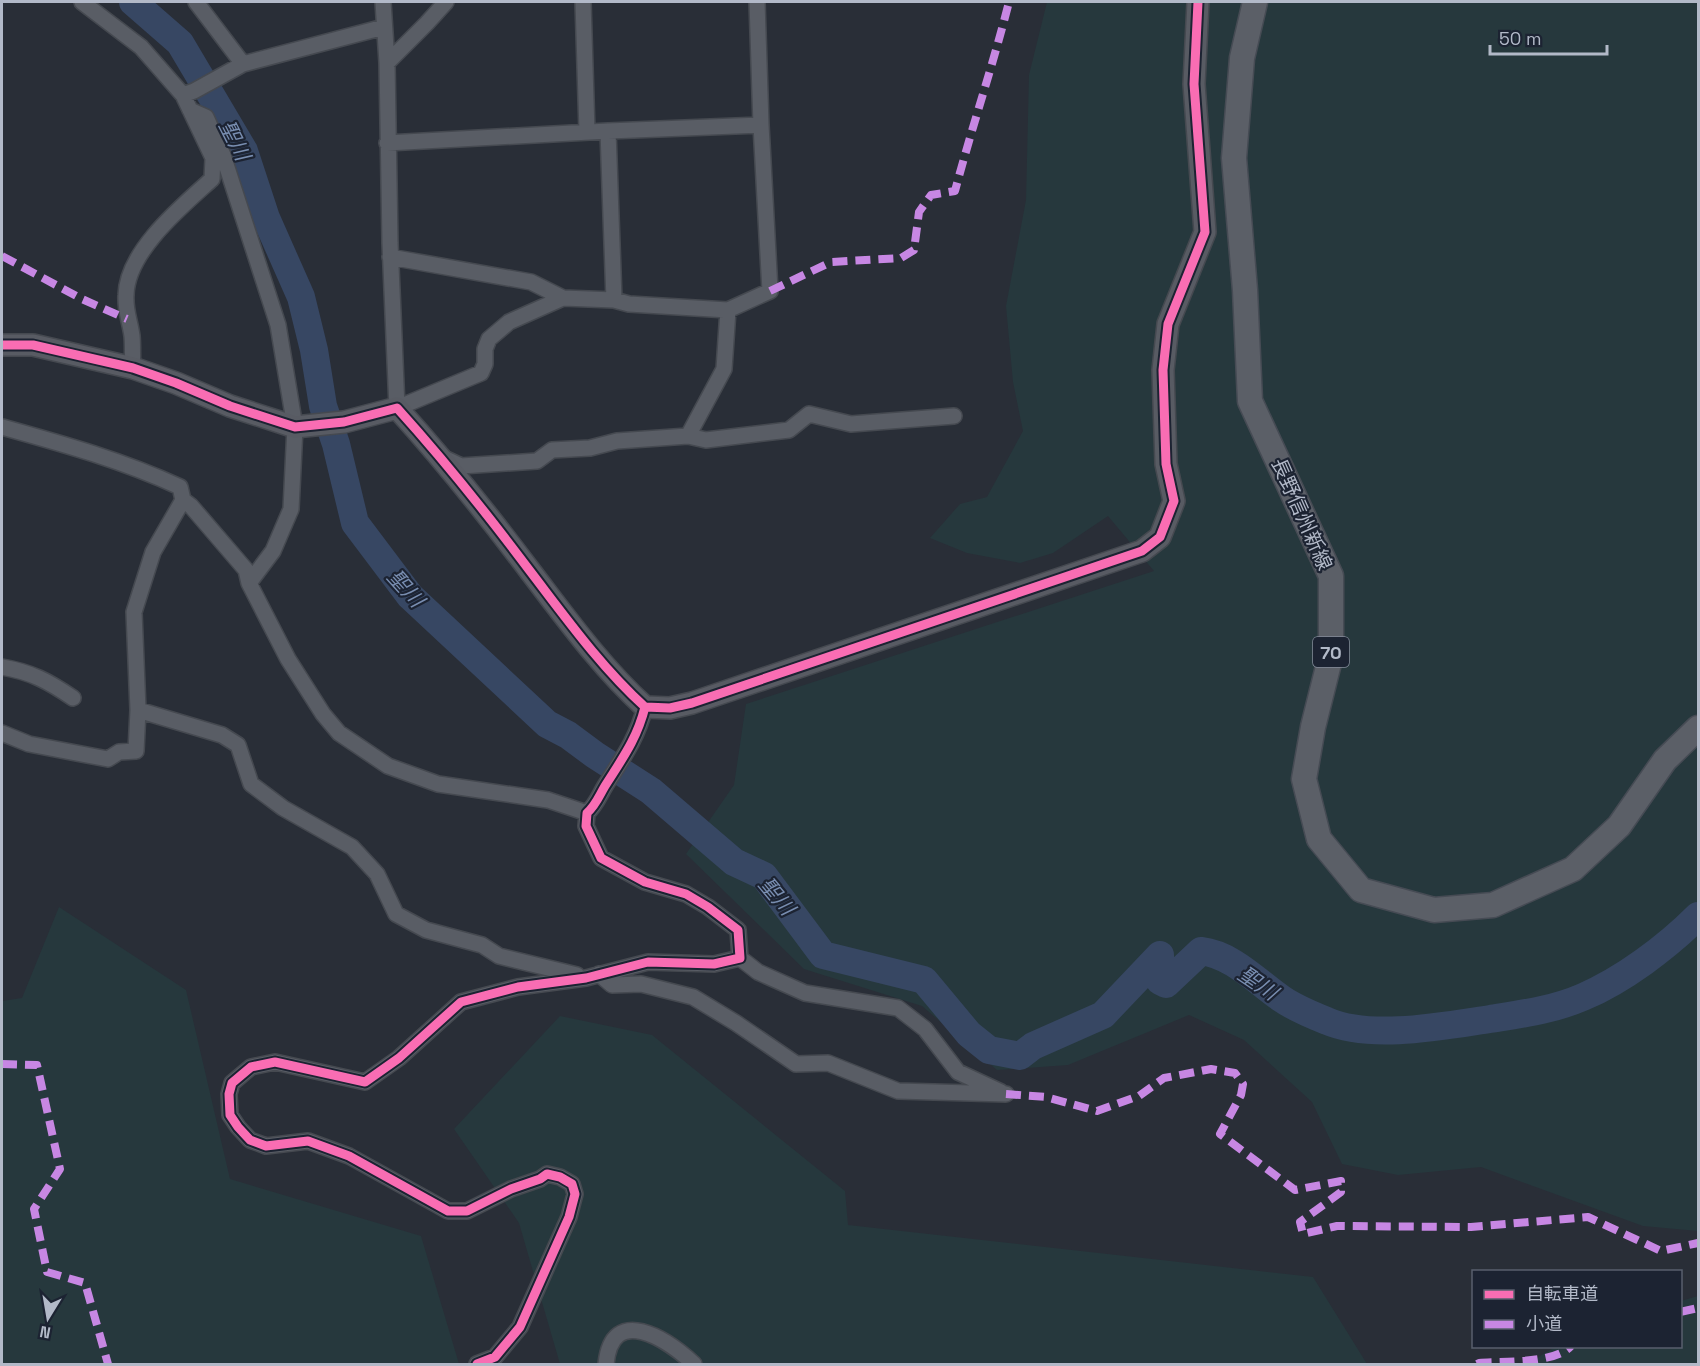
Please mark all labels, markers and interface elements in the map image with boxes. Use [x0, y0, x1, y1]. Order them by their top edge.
scale bar [1490, 18, 1607, 56]
text: 50 m [1499, 27, 1541, 50]
water label: 聖川 [213, 115, 257, 167]
street label: 長野信州新線 [1266, 454, 1338, 574]
water label: 聖川 [382, 563, 431, 614]
road number: 70 [1313, 637, 1349, 667]
water label: 聖川 [753, 871, 802, 922]
water label: 聖川 [1233, 960, 1285, 1007]
legend [1472, 1270, 1682, 1348]
text: 自転車道 [1526, 1282, 1598, 1305]
north arrow [18, 1288, 78, 1348]
text: 小道 [1526, 1312, 1562, 1335]
text: N [38, 1321, 53, 1344]

